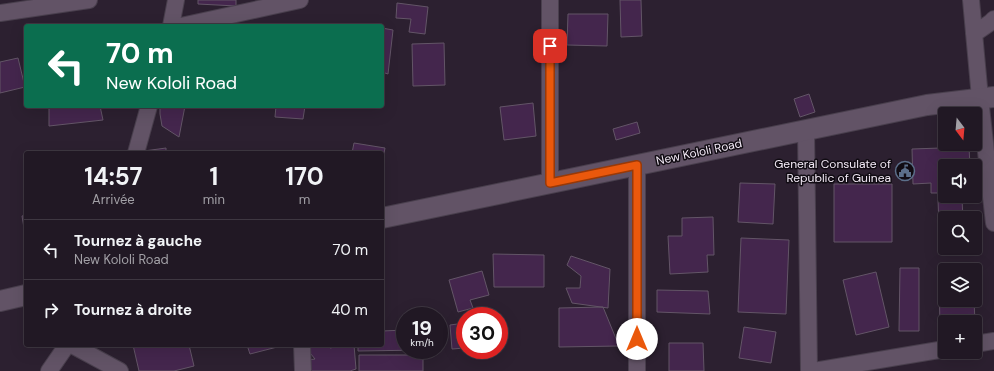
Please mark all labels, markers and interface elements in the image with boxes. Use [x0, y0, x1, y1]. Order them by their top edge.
pin [533, 29, 567, 63]
text: 70 m [106, 35, 174, 72]
icon: arrive [539, 35, 561, 57]
icon: left [40, 40, 92, 92]
text: New Kololi Road [106, 71, 237, 95]
north arrow [938, 107, 982, 151]
map controls [938, 107, 982, 359]
street label: New Kololi Road [655, 135, 743, 169]
place label: General Consulate of Republic of Guinea [774, 156, 891, 186]
button: sound [938, 159, 982, 203]
public building icon: General Consulate of Republic of Guinea [894, 160, 916, 182]
text: 14:57 [84, 161, 142, 192]
text: 1 [209, 161, 218, 192]
text: 170 [285, 161, 324, 192]
text: Arrivée [92, 191, 135, 208]
text: min [203, 191, 225, 208]
text: m [299, 191, 310, 208]
button: search [938, 211, 982, 255]
text: Tournez à gauche [74, 231, 202, 251]
icon: left [40, 239, 62, 261]
text: 70 m [333, 240, 368, 260]
text: New Kololi Road [74, 251, 169, 268]
button: layers [938, 263, 982, 307]
icon: right [40, 299, 62, 321]
text: Tournez à droite [74, 300, 192, 320]
text: 40 m [331, 300, 368, 320]
speed limit sign: 30 [456, 307, 508, 359]
text: 19 [412, 315, 432, 341]
button: + [938, 315, 982, 359]
position arrow [616, 318, 658, 360]
text: km/h [410, 336, 434, 349]

